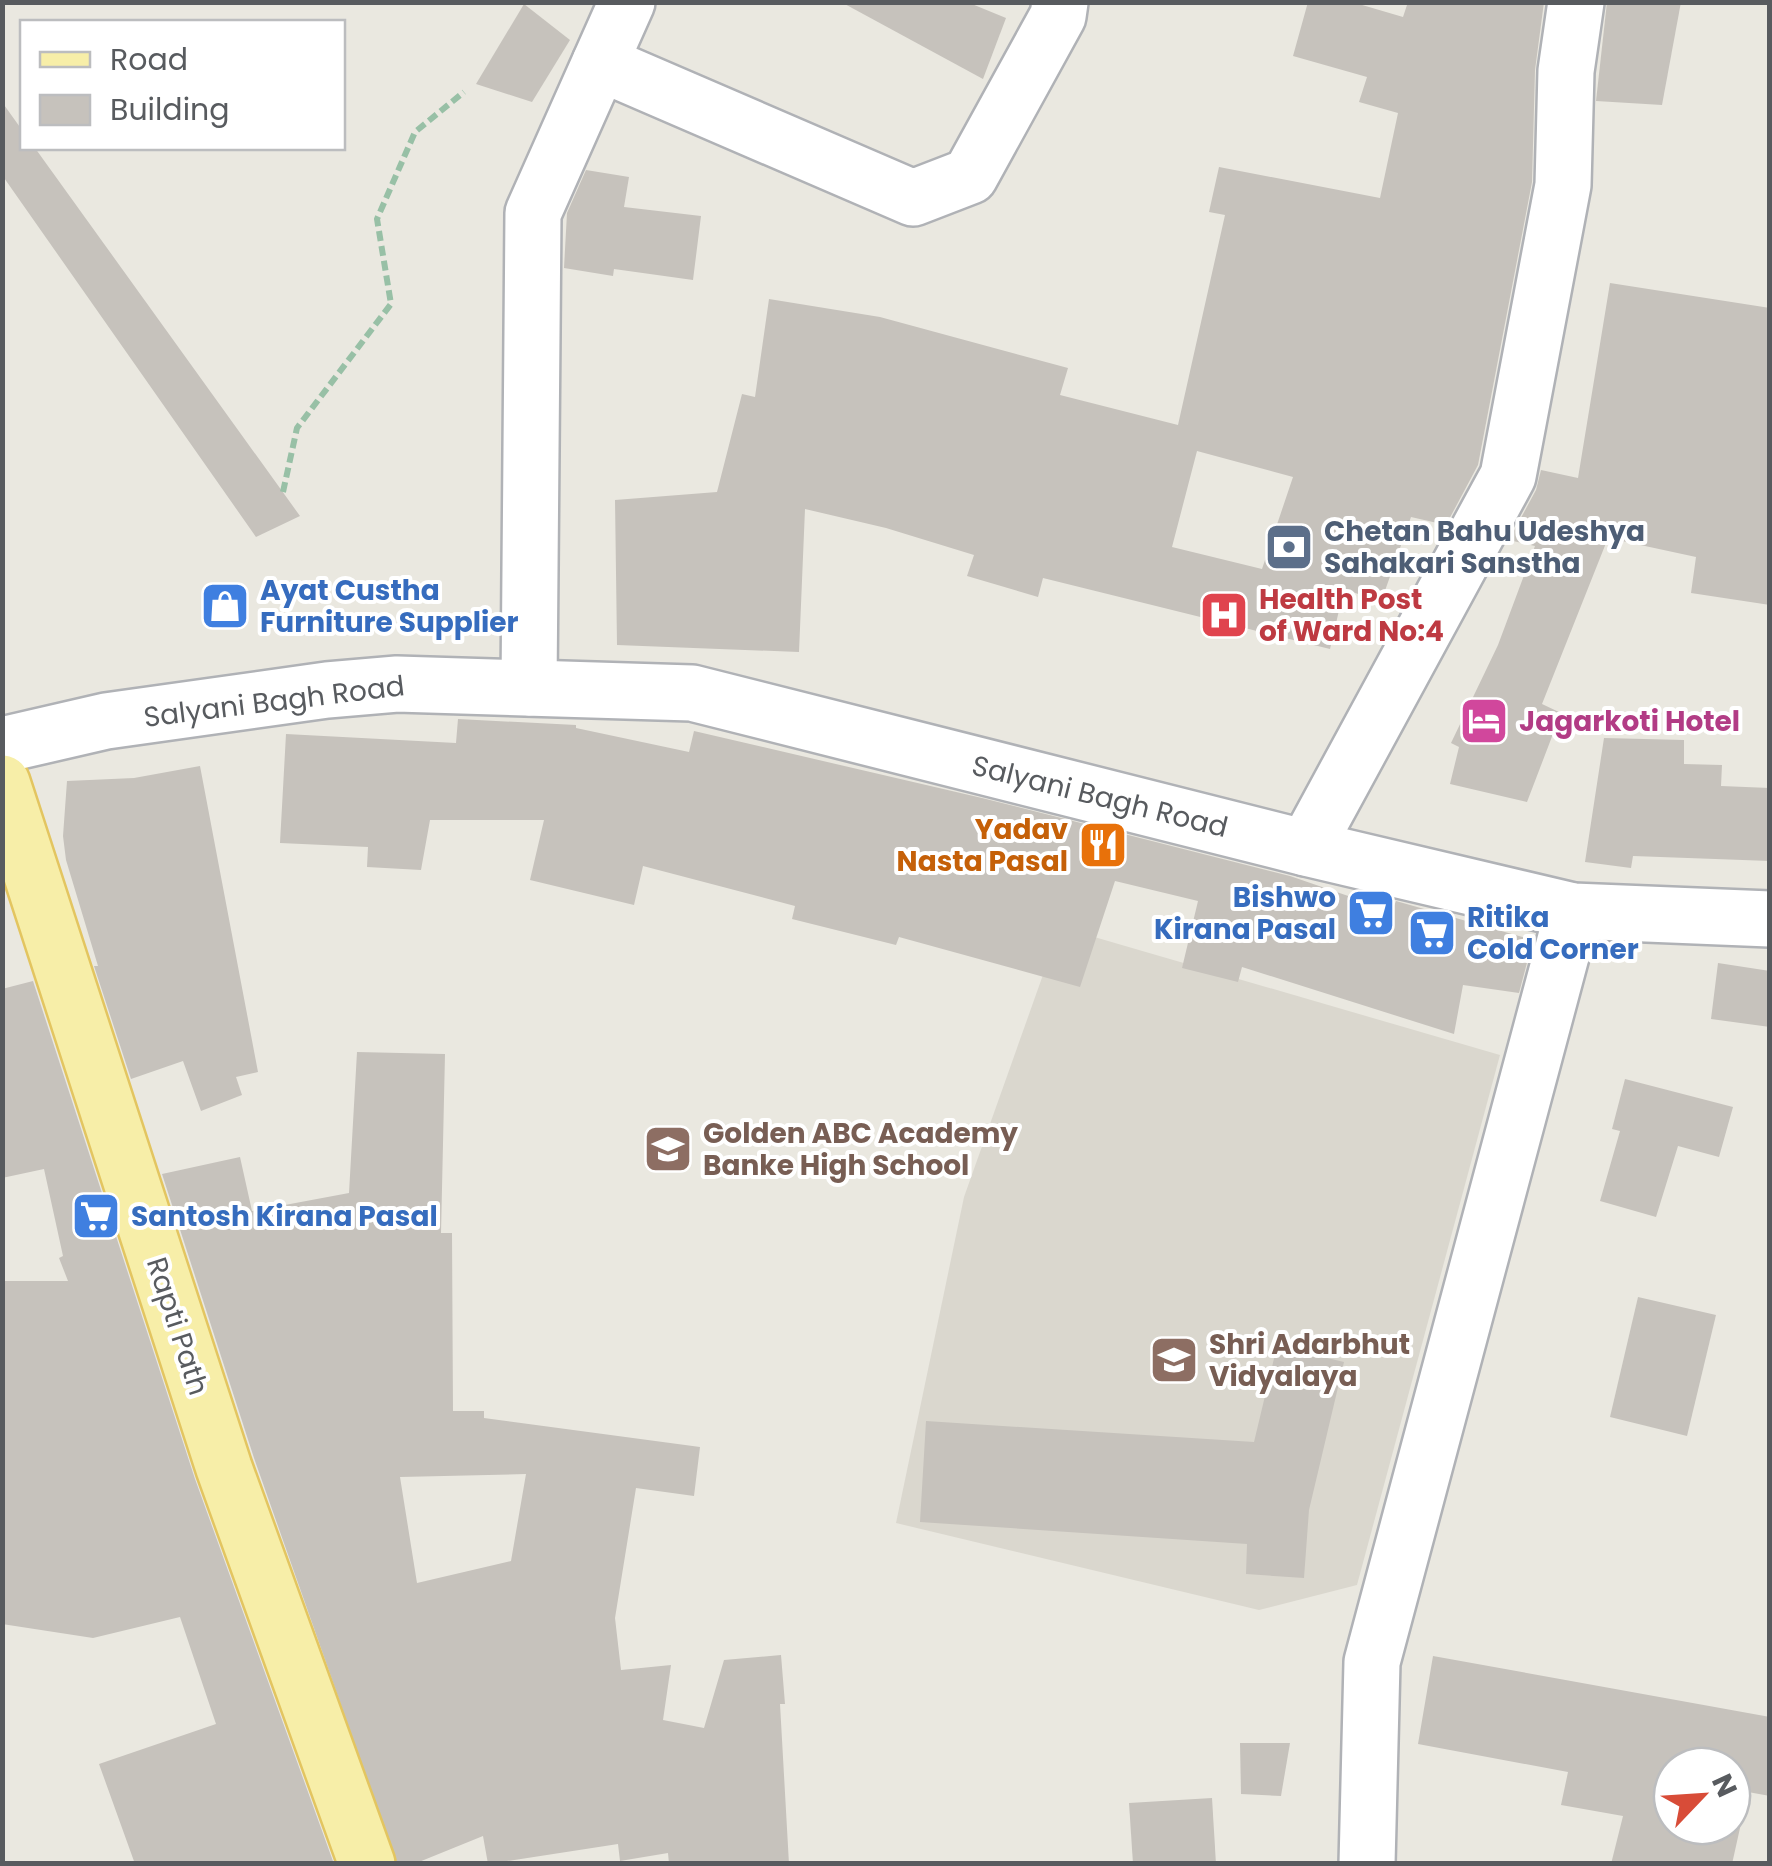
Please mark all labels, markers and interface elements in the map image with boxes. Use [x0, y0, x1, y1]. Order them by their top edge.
legend [20, 20, 345, 150]
text: Road [110, 38, 188, 81]
text: Building [110, 88, 230, 131]
place label: Chetan Bahu Udeshya Sahakari Sanstha [1324, 512, 1645, 583]
bank icon: Chetan Bahu Udeshya Sahakari Sanstha [1263, 521, 1315, 573]
place label: Ayat Custha Furniture Supplier [260, 571, 519, 642]
shop icon: Ayat Custha Furniture Supplier [199, 580, 251, 632]
place label: Health Post of Ward No:4 [1259, 580, 1444, 651]
hospital icon: Health Post of Ward No:4 [1198, 589, 1250, 641]
street label: Salyani Bagh Road [141, 666, 407, 737]
hotel icon: Jagarkoti Hotel [1458, 695, 1510, 747]
place label: Jagarkoti Hotel [1519, 702, 1740, 741]
street label: Salyani Bagh Road [968, 746, 1232, 847]
place label: Yadav Nasta Pasal [897, 810, 1068, 881]
restaurant icon: Yadav Nasta Pasal [1077, 819, 1129, 871]
place label: Bishwo Kirana Pasal [1154, 878, 1336, 949]
supermarket icon: Bishwo Kirana Pasal [1345, 887, 1397, 939]
place label: Ritika Cold Corner [1467, 898, 1639, 969]
supermarket icon: Ritika Cold Corner [1406, 907, 1458, 959]
place label: Golden ABC Academy Banke High School [703, 1114, 1018, 1185]
school or university icon: Golden ABC Academy Banke High School [642, 1123, 694, 1175]
supermarket icon: Santosh Kirana Pasal [70, 1190, 122, 1242]
place label: Santosh Kirana Pasal [131, 1197, 438, 1236]
street label: Rapti Path [137, 1252, 218, 1400]
place label: Shri Adarbhut Vidyalaya [1209, 1325, 1410, 1396]
school or university icon: Shri Adarbhut Vidyalaya [1148, 1334, 1200, 1386]
north arrow [1652, 1746, 1752, 1846]
text: N [1702, 1768, 1746, 1803]

